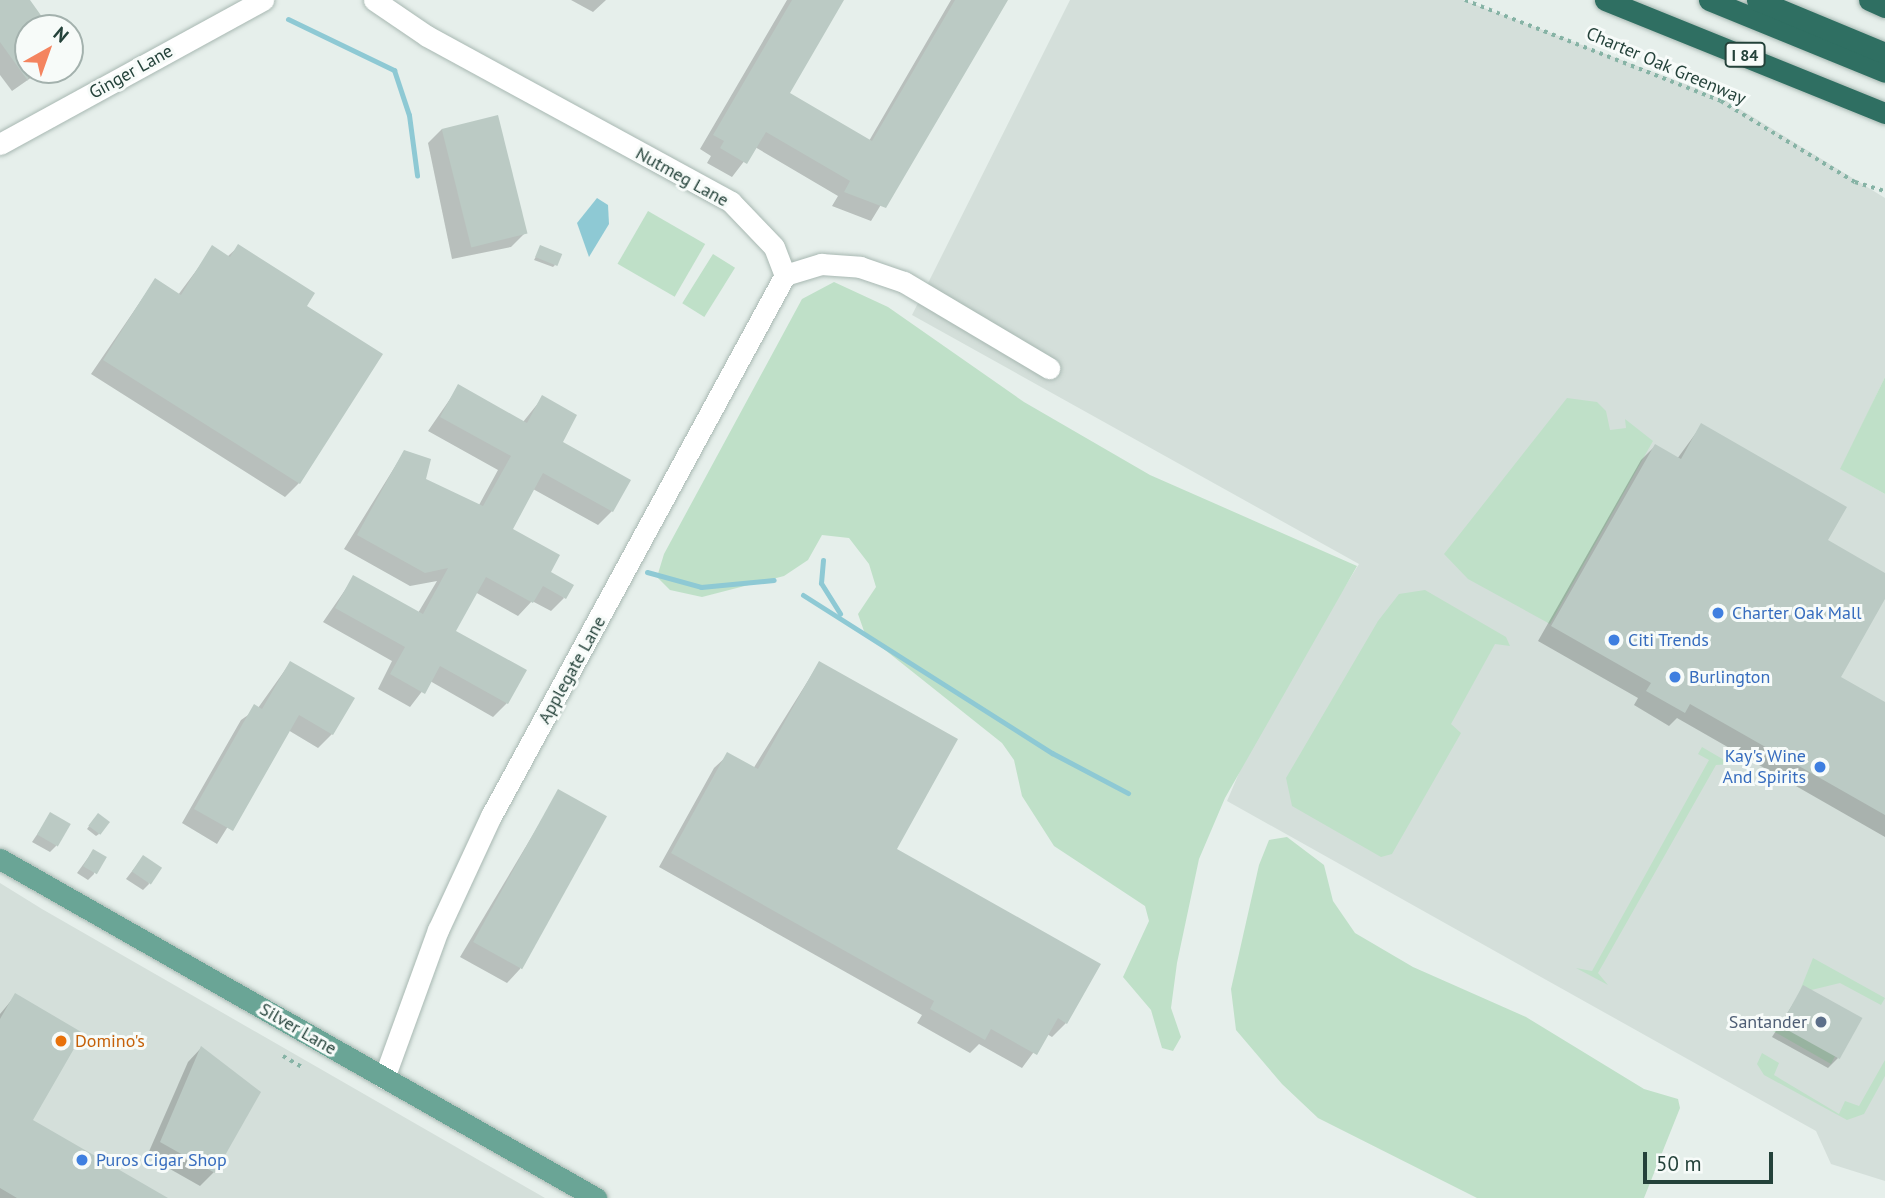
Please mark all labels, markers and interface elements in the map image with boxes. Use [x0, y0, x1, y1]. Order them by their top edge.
north arrow [14, 14, 84, 84]
text: N [49, 21, 74, 48]
street label: Charter Oak Greenway [1583, 22, 1749, 110]
street label: Ginger Lane [85, 40, 177, 104]
road number: I 84 [1724, 42, 1766, 68]
street label: Nutmeg Lane [632, 143, 732, 211]
place label: Charter Oak Mall [1732, 602, 1862, 624]
marker: Charter Oak Mall [1710, 605, 1726, 621]
street label: Applegate Lane [534, 612, 610, 728]
place label: Citi Trends [1628, 629, 1709, 651]
marker: Citi Trends [1606, 632, 1622, 648]
place label: Burlington [1689, 666, 1770, 688]
marker: Burlington [1667, 669, 1683, 685]
place label: Kay's Wine And Spirits [1722, 746, 1806, 788]
marker: Kay's Wine And Spirits [1812, 759, 1828, 775]
street label: Silver Lane [256, 998, 340, 1060]
place label: Santander [1729, 1011, 1807, 1033]
marker: Santander [1813, 1014, 1829, 1030]
place label: Domino's [75, 1030, 145, 1052]
marker: Domino's [53, 1033, 69, 1049]
scale bar [1647, 1138, 1776, 1182]
place label: Puros Cigar Shop [96, 1149, 227, 1171]
text: 50 m [1656, 1150, 1702, 1177]
marker: Puros Cigar Shop [74, 1152, 90, 1168]

